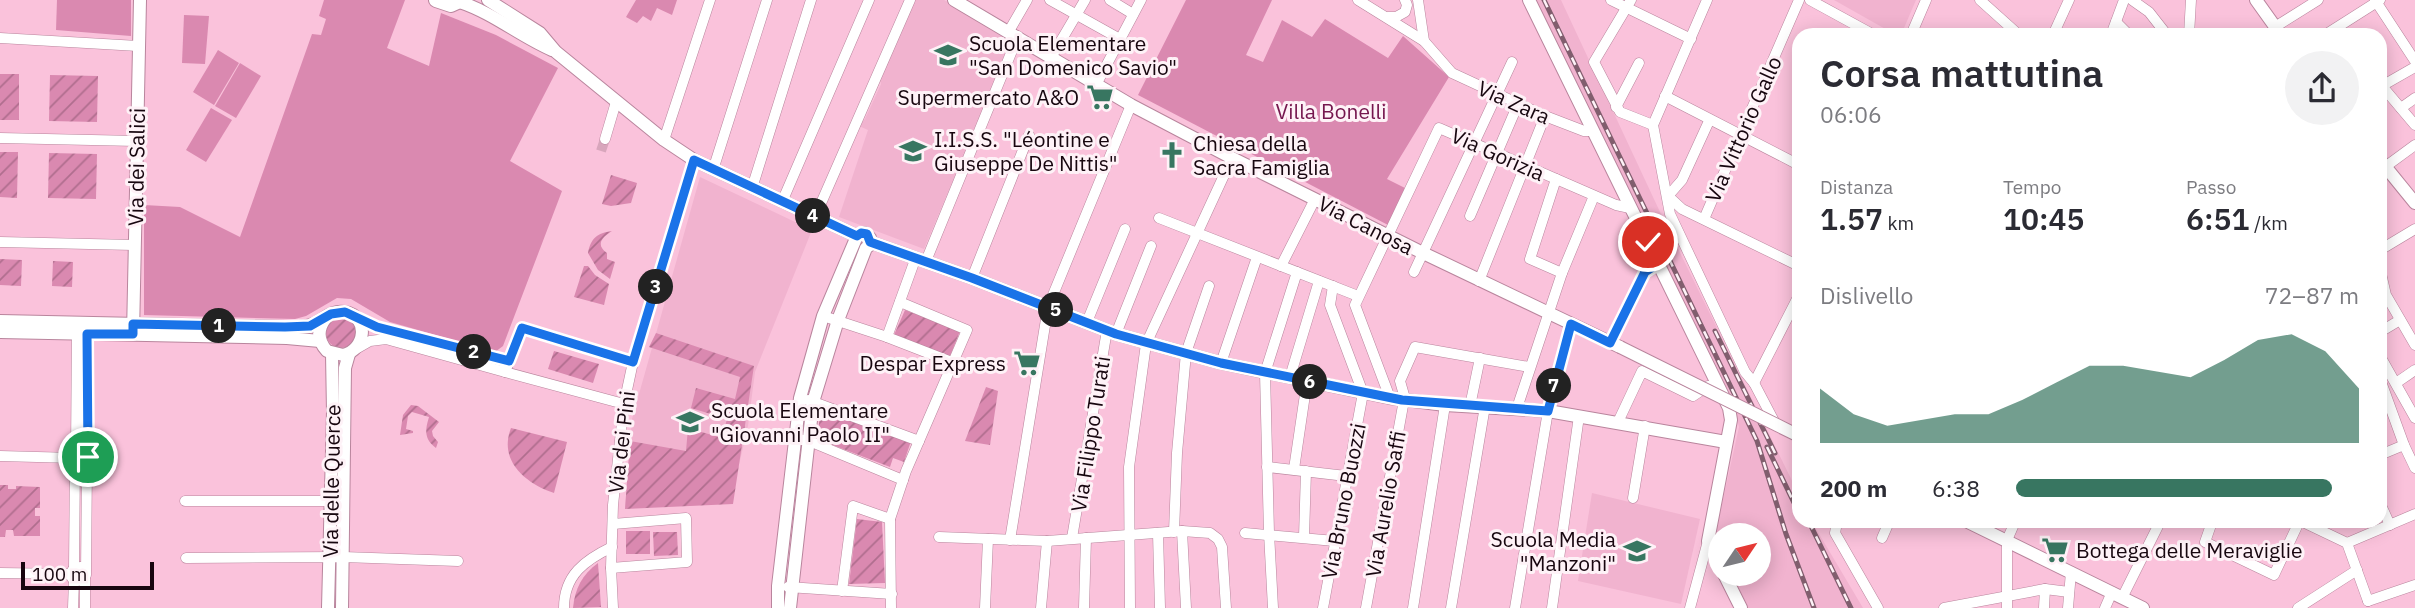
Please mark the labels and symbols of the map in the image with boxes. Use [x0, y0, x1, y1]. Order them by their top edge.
place label: Scuola Elementare "San Domenico Savio" [969, 29, 1177, 81]
school or university icon: Scuola Elementare "San Domenico Savio" [933, 40, 963, 70]
street label: Via Vittorio Gallo [1698, 52, 1788, 206]
street label: Via Zara [1473, 74, 1555, 130]
supermarket icon: Supermercato A&O [1085, 82, 1115, 112]
place label: Supermercato A&O [898, 83, 1079, 111]
park label: Villa Bonelli [1275, 97, 1387, 125]
street label: Via dei Salici [121, 108, 151, 226]
street label: Via Gorizia [1447, 121, 1549, 187]
place label: I.I.S.S. "Léontine e Giuseppe De Nittis" [934, 125, 1118, 177]
place label: Chiesa della Sacra Famiglia [1193, 129, 1330, 181]
school or university icon: I.I.S.S. "Léontine e Giuseppe De Nittis" [898, 136, 928, 166]
church icon: Chiesa della Sacra Famiglia [1157, 140, 1187, 170]
street label: Via Canosa [1313, 189, 1419, 261]
pin: 4 [796, 198, 830, 234]
pin [1618, 212, 1678, 272]
pin: 3 [638, 270, 674, 304]
pin: 5 [1038, 292, 1074, 328]
pin: 1 [202, 308, 236, 344]
pin: 2 [456, 334, 491, 370]
supermarket icon: Despar Express [1012, 348, 1042, 378]
place label: Despar Express [860, 349, 1006, 377]
street label: Via Filippo Turati [1064, 354, 1116, 514]
pin: 6 [1292, 364, 1328, 400]
pin: 7 [1536, 368, 1572, 404]
street label: Via dei Pini [601, 389, 641, 495]
place label: Scuola Elementare "Giovanni Paolo II" [711, 396, 890, 448]
street label: Via delle Querce [316, 404, 346, 558]
school or university icon: Scuola Elementare "Giovanni Paolo II" [675, 407, 705, 437]
street label: Via Bruno Buozzi [1314, 421, 1372, 581]
pin [58, 427, 118, 487]
street label: Via Aurelio Saffi [1358, 428, 1412, 580]
north arrow [1708, 523, 1771, 586]
place label: Scuola Media "Manzoni" [1490, 525, 1616, 577]
supermarket icon: Bottega delle Meraviglie [2040, 535, 2070, 565]
school or university icon: Scuola Media "Manzoni" [1622, 536, 1652, 566]
place label: Bottega delle Meraviglie [2076, 536, 2303, 564]
scale bar [21, 559, 154, 591]

